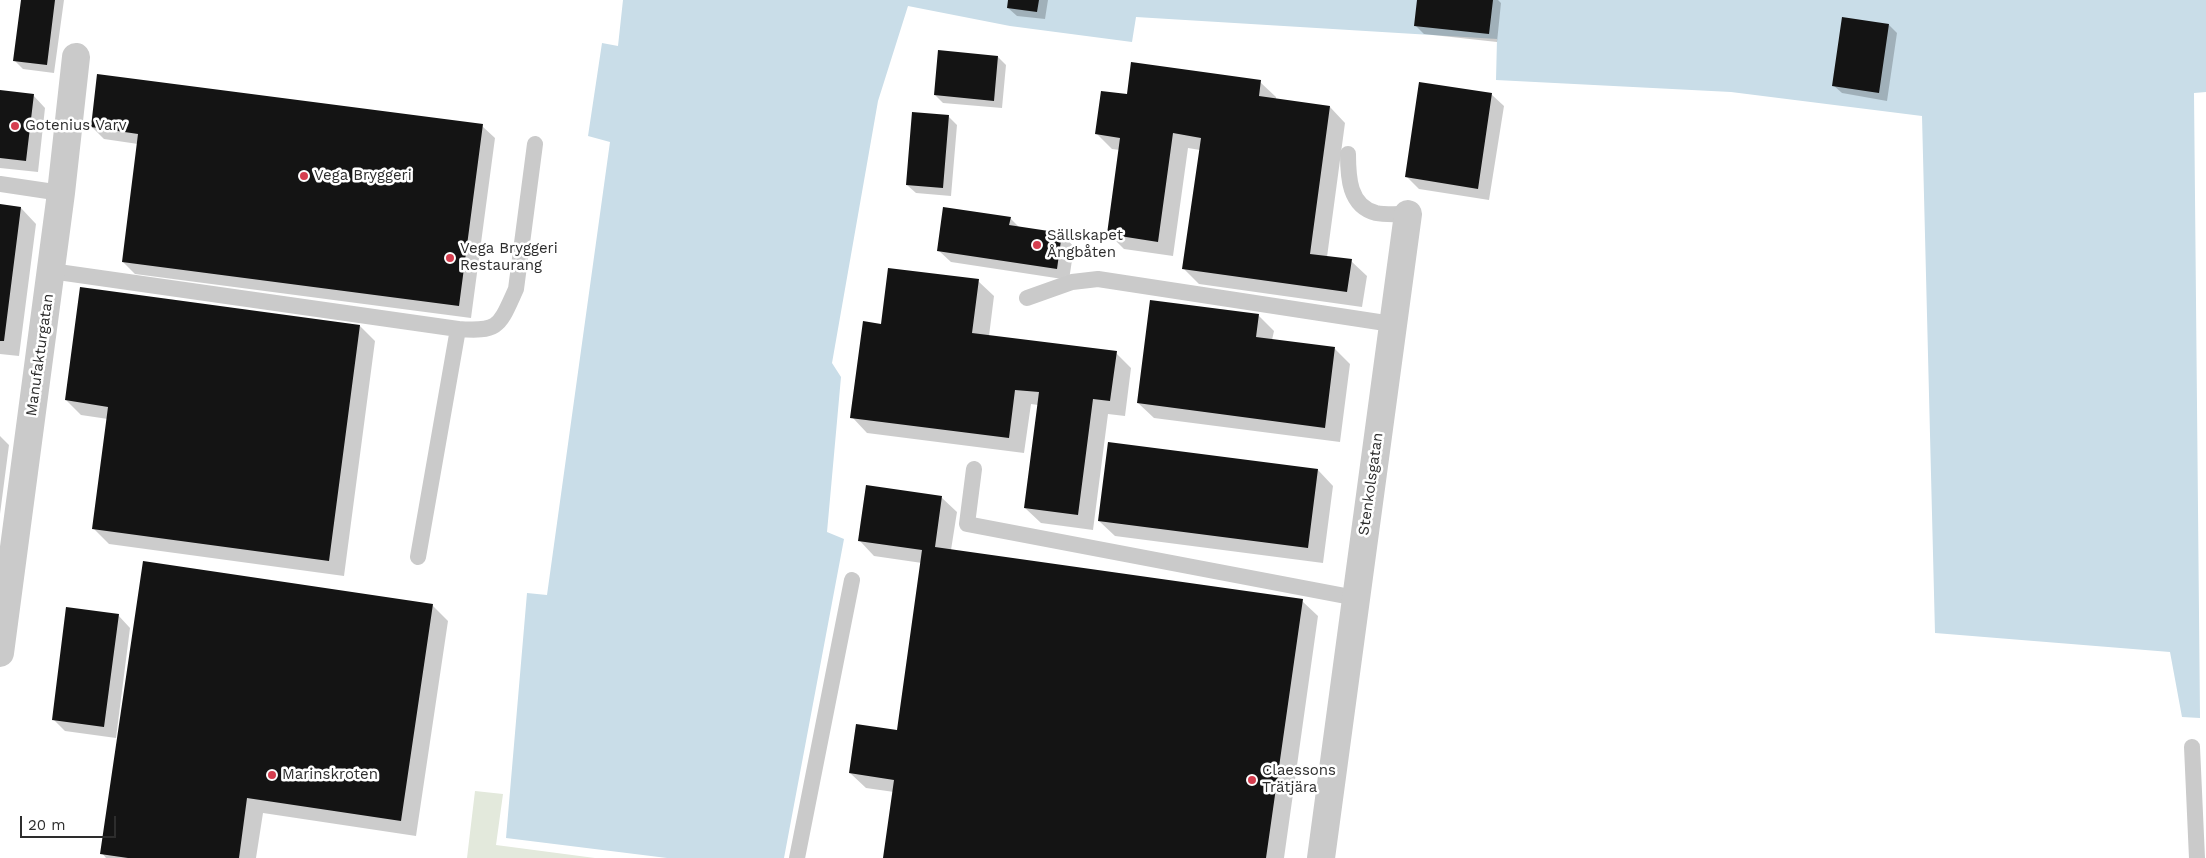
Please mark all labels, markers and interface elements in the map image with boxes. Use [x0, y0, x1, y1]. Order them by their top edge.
place label: Gotenius Varv [25, 117, 126, 135]
marker: Gotenius Varv [9, 120, 21, 132]
place label: Vega Bryggeri [314, 167, 412, 185]
marker: Vega Bryggeri [298, 170, 310, 182]
place label: Sällskapet Ångbåten [1047, 227, 1123, 262]
marker: Sällskapet Ångbåten [1031, 239, 1043, 251]
place label: Vega Bryggeri Restaurang [460, 240, 558, 275]
marker: Vega Bryggeri Restaurang [444, 252, 456, 264]
street label: Manufakturgatan [22, 292, 58, 418]
street label: Stenkolsgatan [1355, 431, 1387, 537]
place label: Claessons Trätjära [1262, 762, 1336, 797]
place label: Marinskroten [282, 766, 378, 784]
marker: Marinskroten [266, 769, 278, 781]
marker: Claessons Trätjära [1246, 774, 1258, 786]
scale bar [22, 806, 119, 838]
text: 20 m [28, 816, 66, 834]

